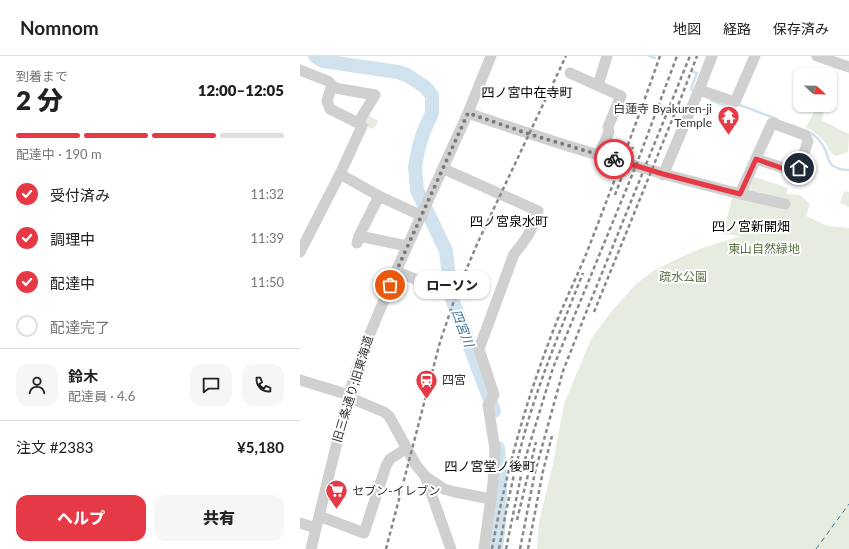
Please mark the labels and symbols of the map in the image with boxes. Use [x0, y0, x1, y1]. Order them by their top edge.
north arrow [793, 68, 837, 112]
district label: 四ノ宮中在寺町 [481, 84, 573, 100]
place label: 白蓮寺 Byakuren-ji Temple [613, 101, 712, 130]
temple icon: 白蓮寺 Byakuren-ji Temple [715, 103, 741, 136]
courier [594, 139, 634, 179]
pin [782, 151, 816, 185]
district label: 四ノ宮泉水町 [470, 213, 548, 229]
district label: 四ノ宮新開畑 [712, 218, 790, 234]
park label: 東山自然緑地 [728, 241, 800, 256]
pin [373, 268, 407, 302]
park label: 疏水公園 [659, 269, 707, 284]
callout: ローソン [414, 271, 490, 299]
water label: 四宮川 [449, 307, 478, 351]
street label: 旧三条通り;旧東海道 [329, 334, 376, 444]
station icon: 四宮 [413, 367, 439, 400]
place label: 四宮 [442, 372, 466, 387]
district label: 四ノ宮堂ノ後町 [444, 458, 536, 474]
supermarket icon: セブン-イレブン [324, 478, 350, 511]
place label: セブン-イレブン [352, 483, 440, 498]

